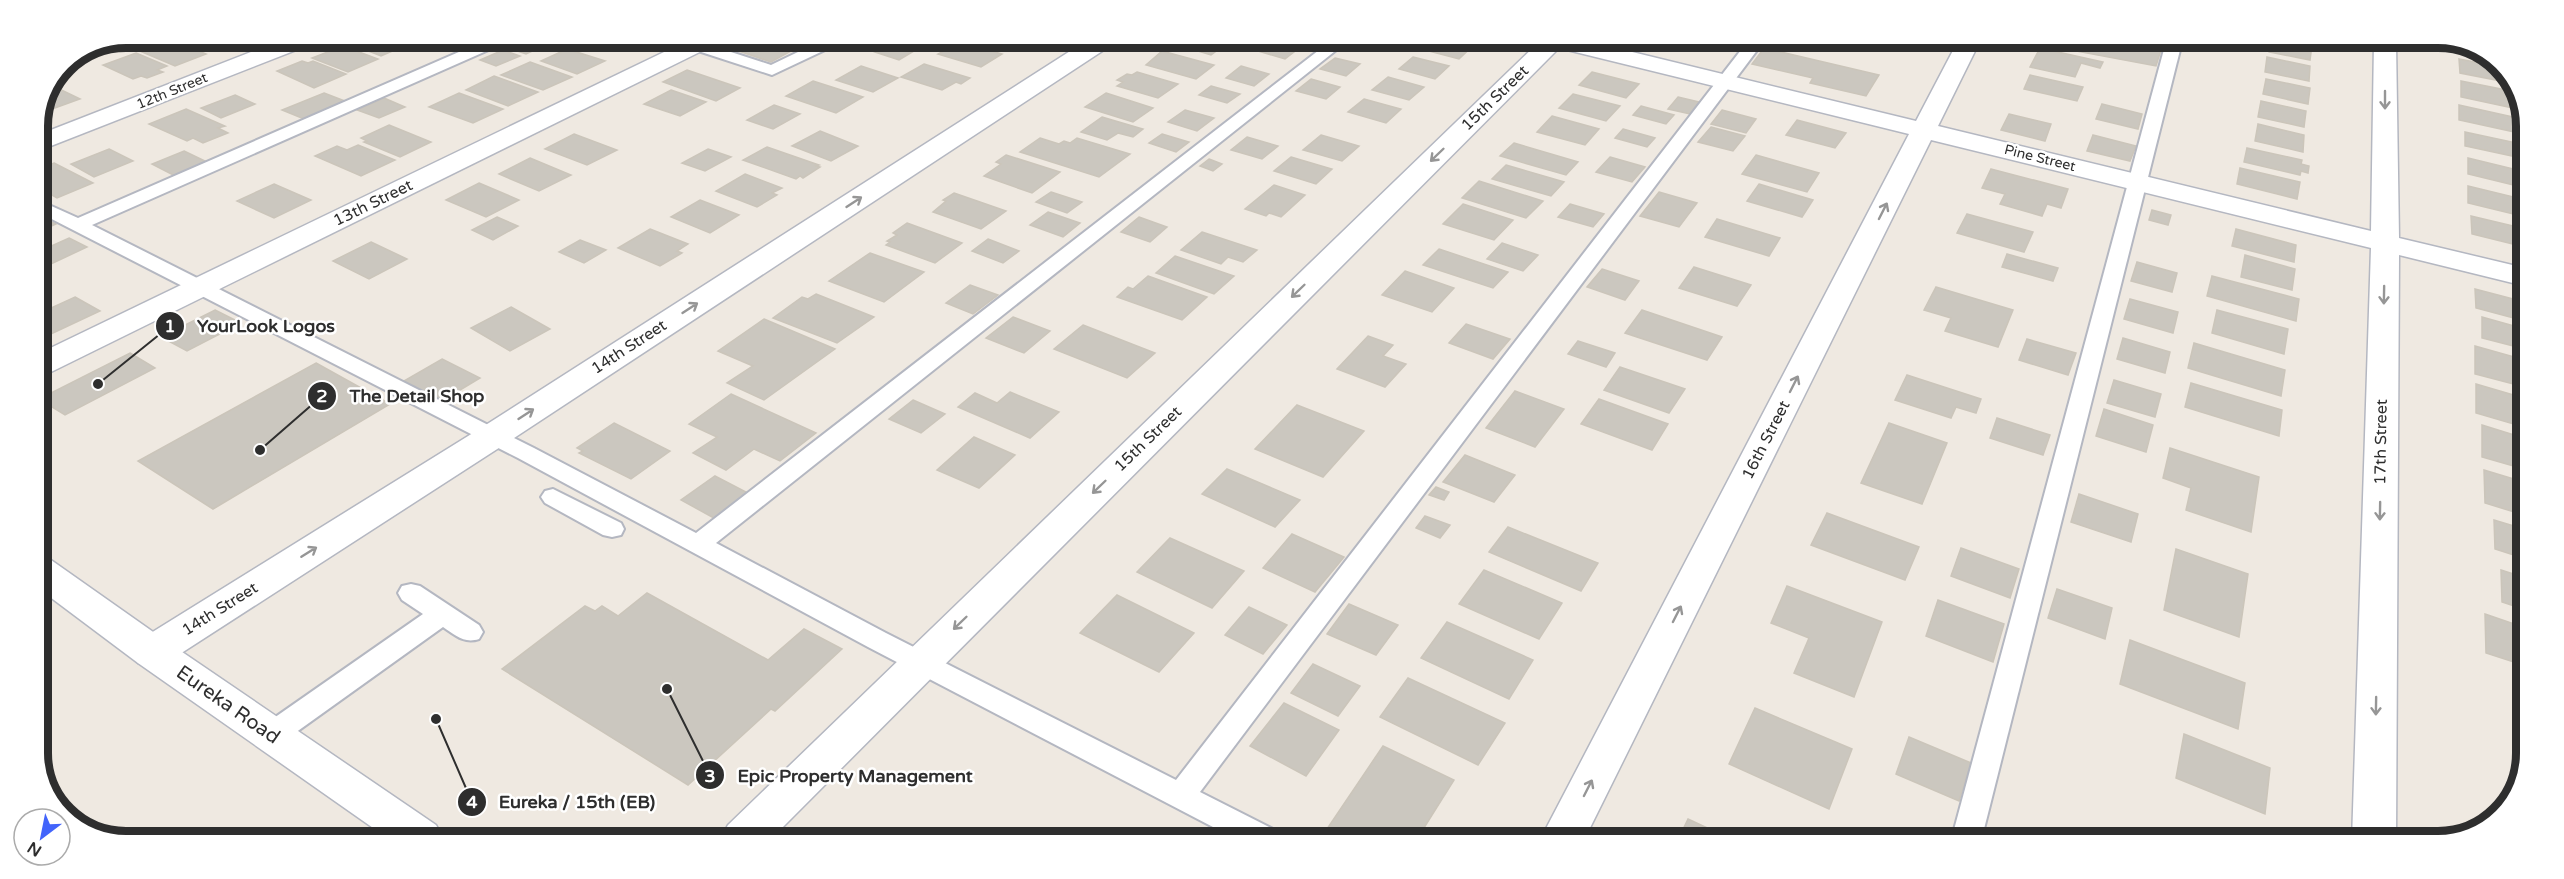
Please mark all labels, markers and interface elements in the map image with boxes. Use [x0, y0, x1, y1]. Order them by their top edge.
street label: 15th Street [1457, 61, 1533, 135]
street label: 12th Street [134, 69, 211, 113]
one-way arrow [2379, 90, 2391, 110]
street label: Pine Street [2003, 141, 2078, 175]
one-way arrow [1430, 148, 1445, 162]
street label: 13th Street [330, 175, 416, 231]
one-way arrow [845, 196, 862, 208]
one-way arrow [1878, 202, 1889, 220]
one-way arrow [1291, 284, 1306, 299]
one-way arrow [2378, 285, 2390, 305]
one-way arrow [681, 302, 698, 314]
callout: YourLook Logos [155, 308, 347, 344]
text: 1 [164, 315, 176, 337]
text: YourLook Logos [197, 315, 335, 337]
street label: 14th Street [588, 315, 670, 379]
one-way arrow [1789, 376, 1801, 394]
callout: The Detail Shop [307, 378, 496, 414]
text: 2 [316, 385, 328, 407]
text: The Detail Shop [349, 385, 484, 407]
street label: 16th Street [1738, 397, 1794, 483]
street label: 17th Street [2370, 399, 2392, 485]
street label: 15th Street [1110, 402, 1186, 476]
one-way arrow [518, 408, 534, 420]
one-way arrow [1092, 480, 1107, 494]
one-way arrow [2374, 501, 2386, 521]
one-way arrow [300, 546, 317, 559]
street label: 14th Street [178, 578, 262, 640]
one-way arrow [1671, 606, 1683, 623]
one-way arrow [952, 616, 967, 631]
street label: Eureka Road [172, 661, 284, 749]
one-way arrow [2370, 696, 2382, 716]
callout: Epic Property Management [695, 757, 984, 793]
text: 3 [704, 765, 716, 787]
text: Epic Property Management [737, 765, 973, 787]
one-way arrow [1583, 779, 1595, 797]
callout: Eureka / 15th (EB) [457, 784, 667, 820]
text: 4 [466, 791, 478, 813]
text: Eureka / 15th (EB) [499, 791, 656, 813]
north arrow [12, 807, 72, 867]
text: N [24, 837, 45, 861]

